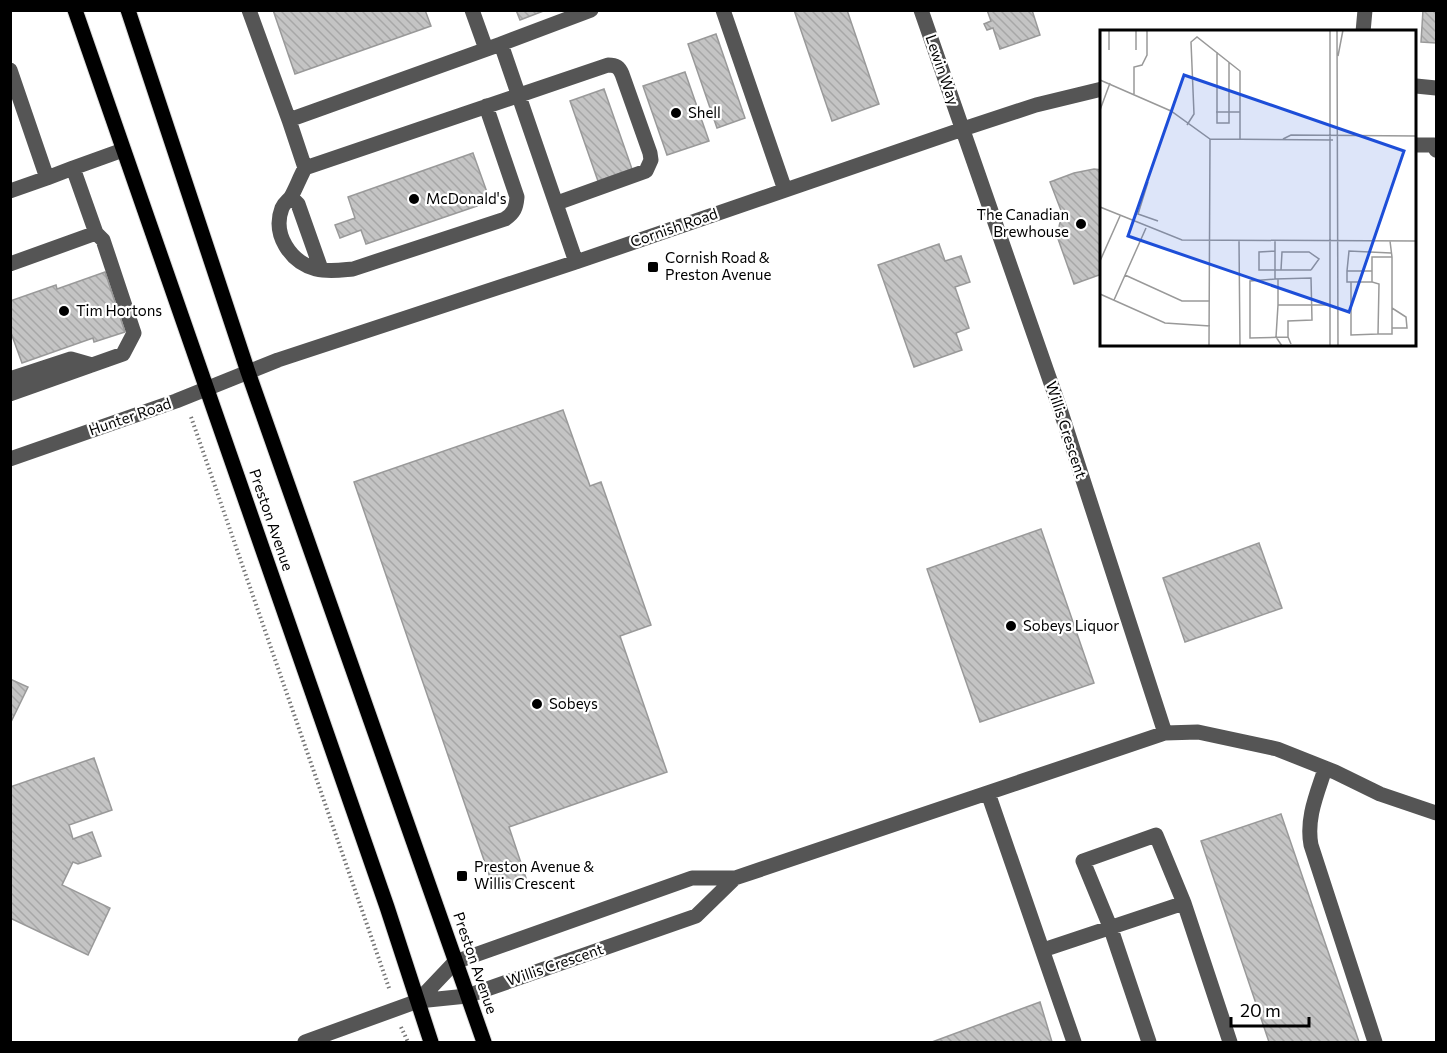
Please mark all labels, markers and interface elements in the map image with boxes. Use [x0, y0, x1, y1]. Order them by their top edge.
inset map [1100, 30, 1417, 346]
street label: Lewin Way [922, 32, 964, 108]
place label: Shell [688, 103, 721, 121]
marker: Shell [669, 106, 683, 120]
place label: McDonald's [426, 189, 507, 207]
marker: McDonald's [407, 192, 421, 206]
street label: Cornish Road [628, 204, 720, 250]
place label: The Canadian Brewhouse [976, 205, 1069, 240]
marker: The Canadian Brewhouse [1074, 217, 1088, 231]
place label: Cornish Road & Preston Avenue [665, 248, 771, 283]
marker: Cornish Road & Preston Avenue [646, 260, 660, 274]
place label: Tim Hortons [76, 301, 162, 319]
marker: Tim Hortons [57, 304, 71, 318]
street label: Willis Crescent [1043, 379, 1091, 481]
street label: Hunter Road [86, 394, 173, 439]
street label: Preston Avenue [246, 466, 298, 573]
place label: Sobeys Liquor [1023, 616, 1119, 634]
marker: Sobeys Liquor [1004, 619, 1018, 633]
place label: Sobeys [549, 694, 598, 712]
marker: Sobeys [530, 697, 544, 711]
place label: Preston Avenue & Willis Crescent [474, 857, 594, 892]
marker: Preston Avenue & Willis Crescent [455, 869, 469, 883]
street label: Preston Avenue [450, 909, 502, 1016]
street label: Willis Crescent [504, 939, 605, 989]
scale bar [1231, 990, 1309, 1028]
text: 20 m [1240, 999, 1281, 1021]

